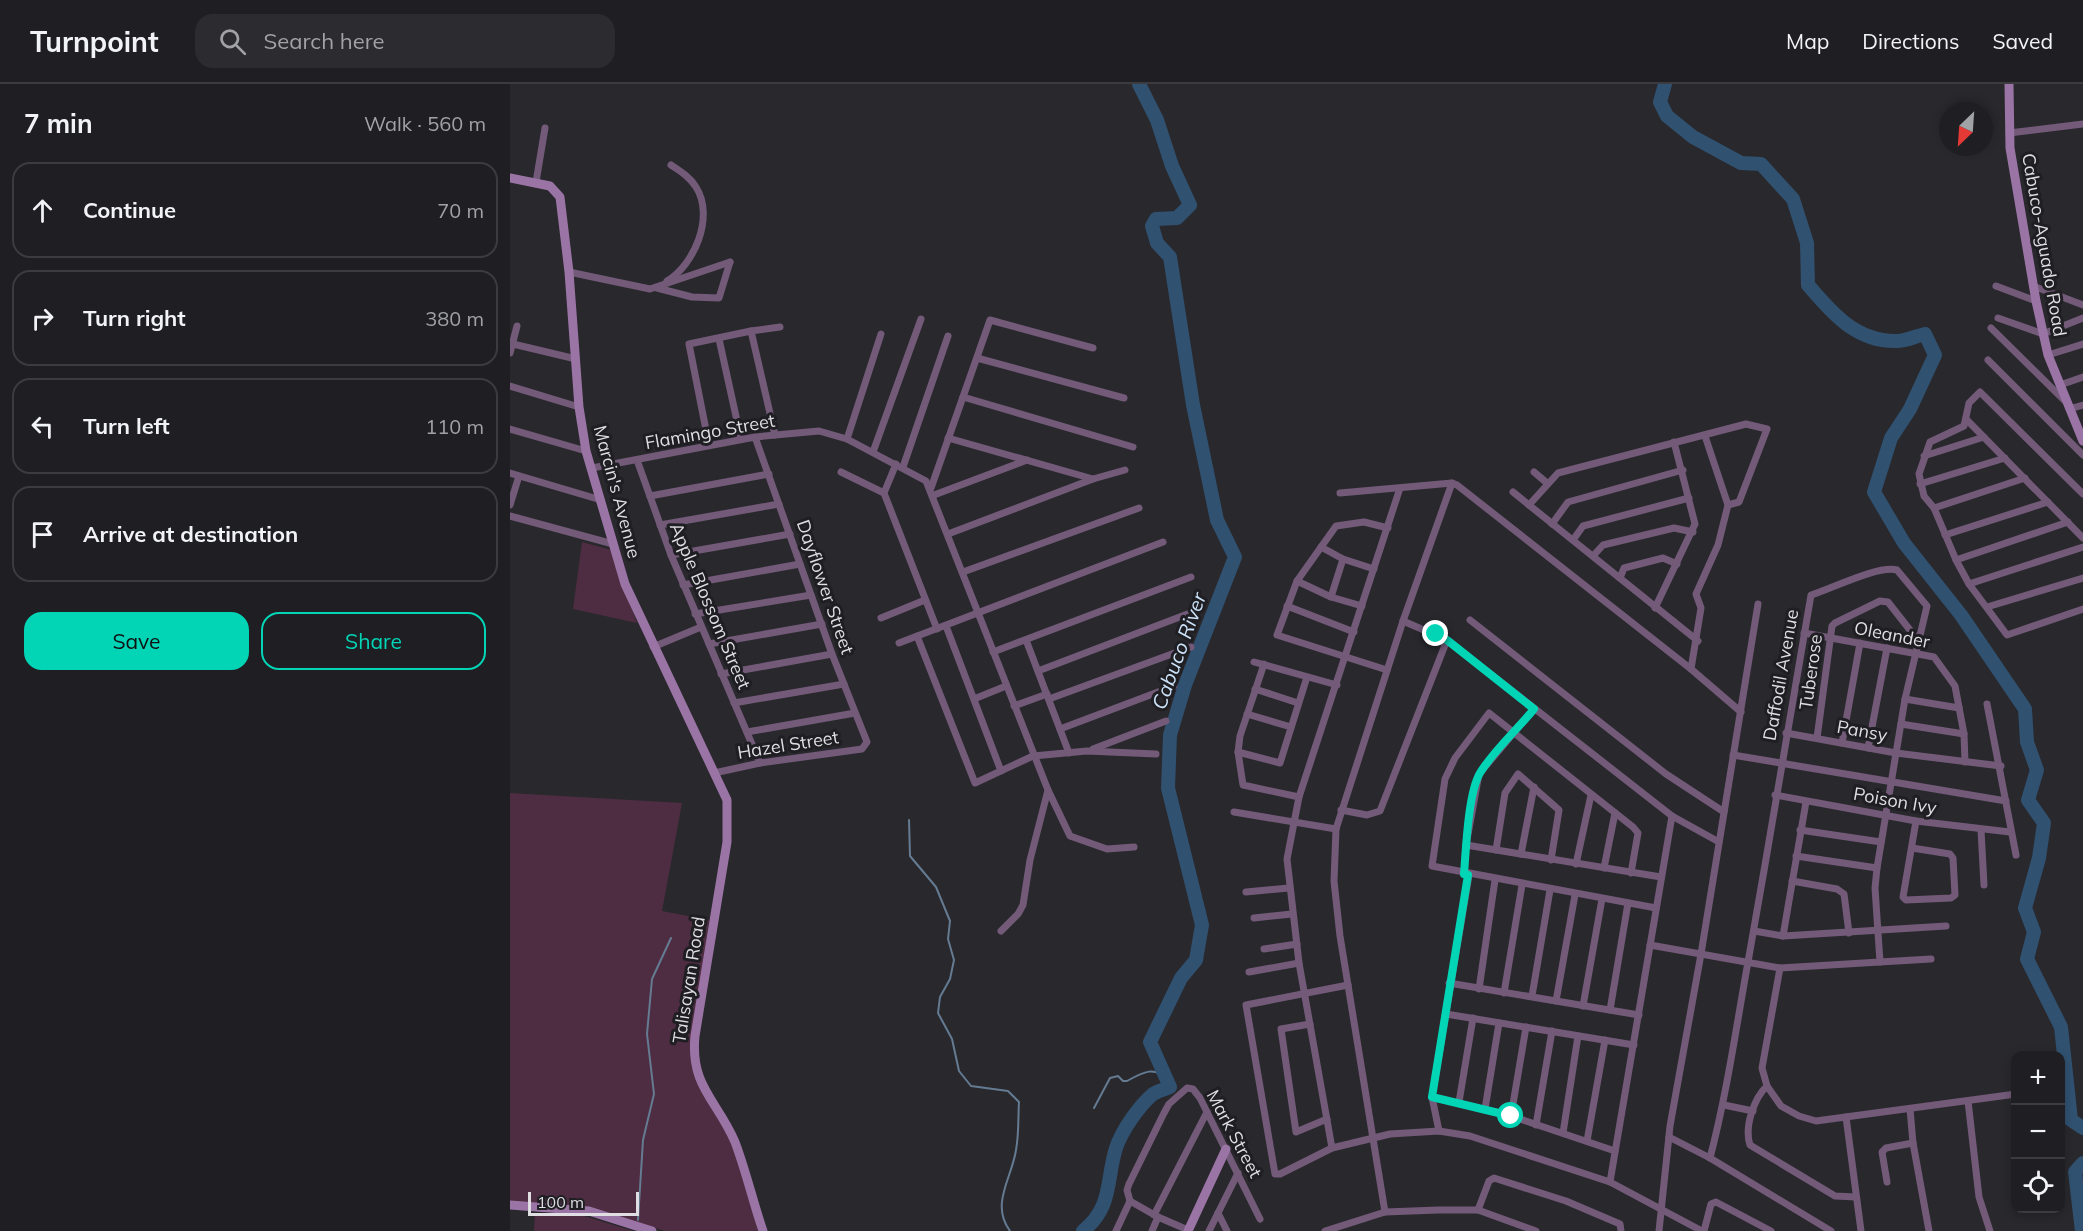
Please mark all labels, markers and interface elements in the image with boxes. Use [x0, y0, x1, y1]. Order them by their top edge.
search box [195, 14, 615, 68]
text: Turnpoint [30, 24, 159, 59]
icon: search [216, 25, 249, 58]
text: Search here [264, 27, 384, 55]
text: Map [1786, 28, 1829, 54]
text: Directions [1862, 28, 1959, 54]
text: Saved [1992, 28, 2053, 54]
north arrow [1939, 102, 1993, 156]
text: 7 min [24, 107, 93, 140]
text: Walk · 560 m [364, 111, 486, 136]
street label: Cabuco-Aguado Road [2017, 151, 2072, 338]
icon: ahead [26, 194, 59, 227]
text: Continue [83, 196, 176, 224]
text: 70 m [437, 198, 484, 223]
icon: right [26, 302, 59, 335]
text: Turn right [83, 304, 186, 332]
text: 380 m [425, 306, 484, 331]
street label: Flamingo Street [643, 409, 777, 454]
icon: left [26, 410, 59, 443]
text: Turn left [83, 412, 170, 440]
text: 110 m [425, 414, 484, 439]
street label: Marcin's Avenue [589, 423, 646, 561]
street label: Dayflower Street [792, 517, 859, 657]
icon: arrive [26, 518, 59, 551]
street label: Apple Blossom Street [665, 519, 756, 693]
text: Arrive at destination [83, 520, 298, 548]
water label: Cabuco River [1146, 588, 1211, 713]
street label: Daffodil Avenue [1758, 607, 1803, 742]
button: Save [24, 612, 249, 670]
button: Share [261, 612, 486, 670]
street label: Oleander [1852, 616, 1932, 653]
route end [1422, 620, 1448, 646]
street label: Tuberose [1794, 633, 1827, 711]
street label: Pansy [1835, 715, 1890, 746]
street label: Hazel Street [736, 725, 840, 764]
street label: Poison Ivy [1852, 782, 1939, 819]
street label: Talisayan Road [667, 915, 710, 1045]
map controls [2011, 1051, 2065, 1213]
button: + [2011, 1051, 2065, 1105]
street label: Mark Street [1202, 1086, 1267, 1182]
route start [1497, 1102, 1523, 1128]
button: − [2011, 1105, 2065, 1159]
button: locate [2011, 1159, 2065, 1213]
scale bar [528, 1189, 639, 1216]
text: 100 m [537, 1192, 584, 1212]

